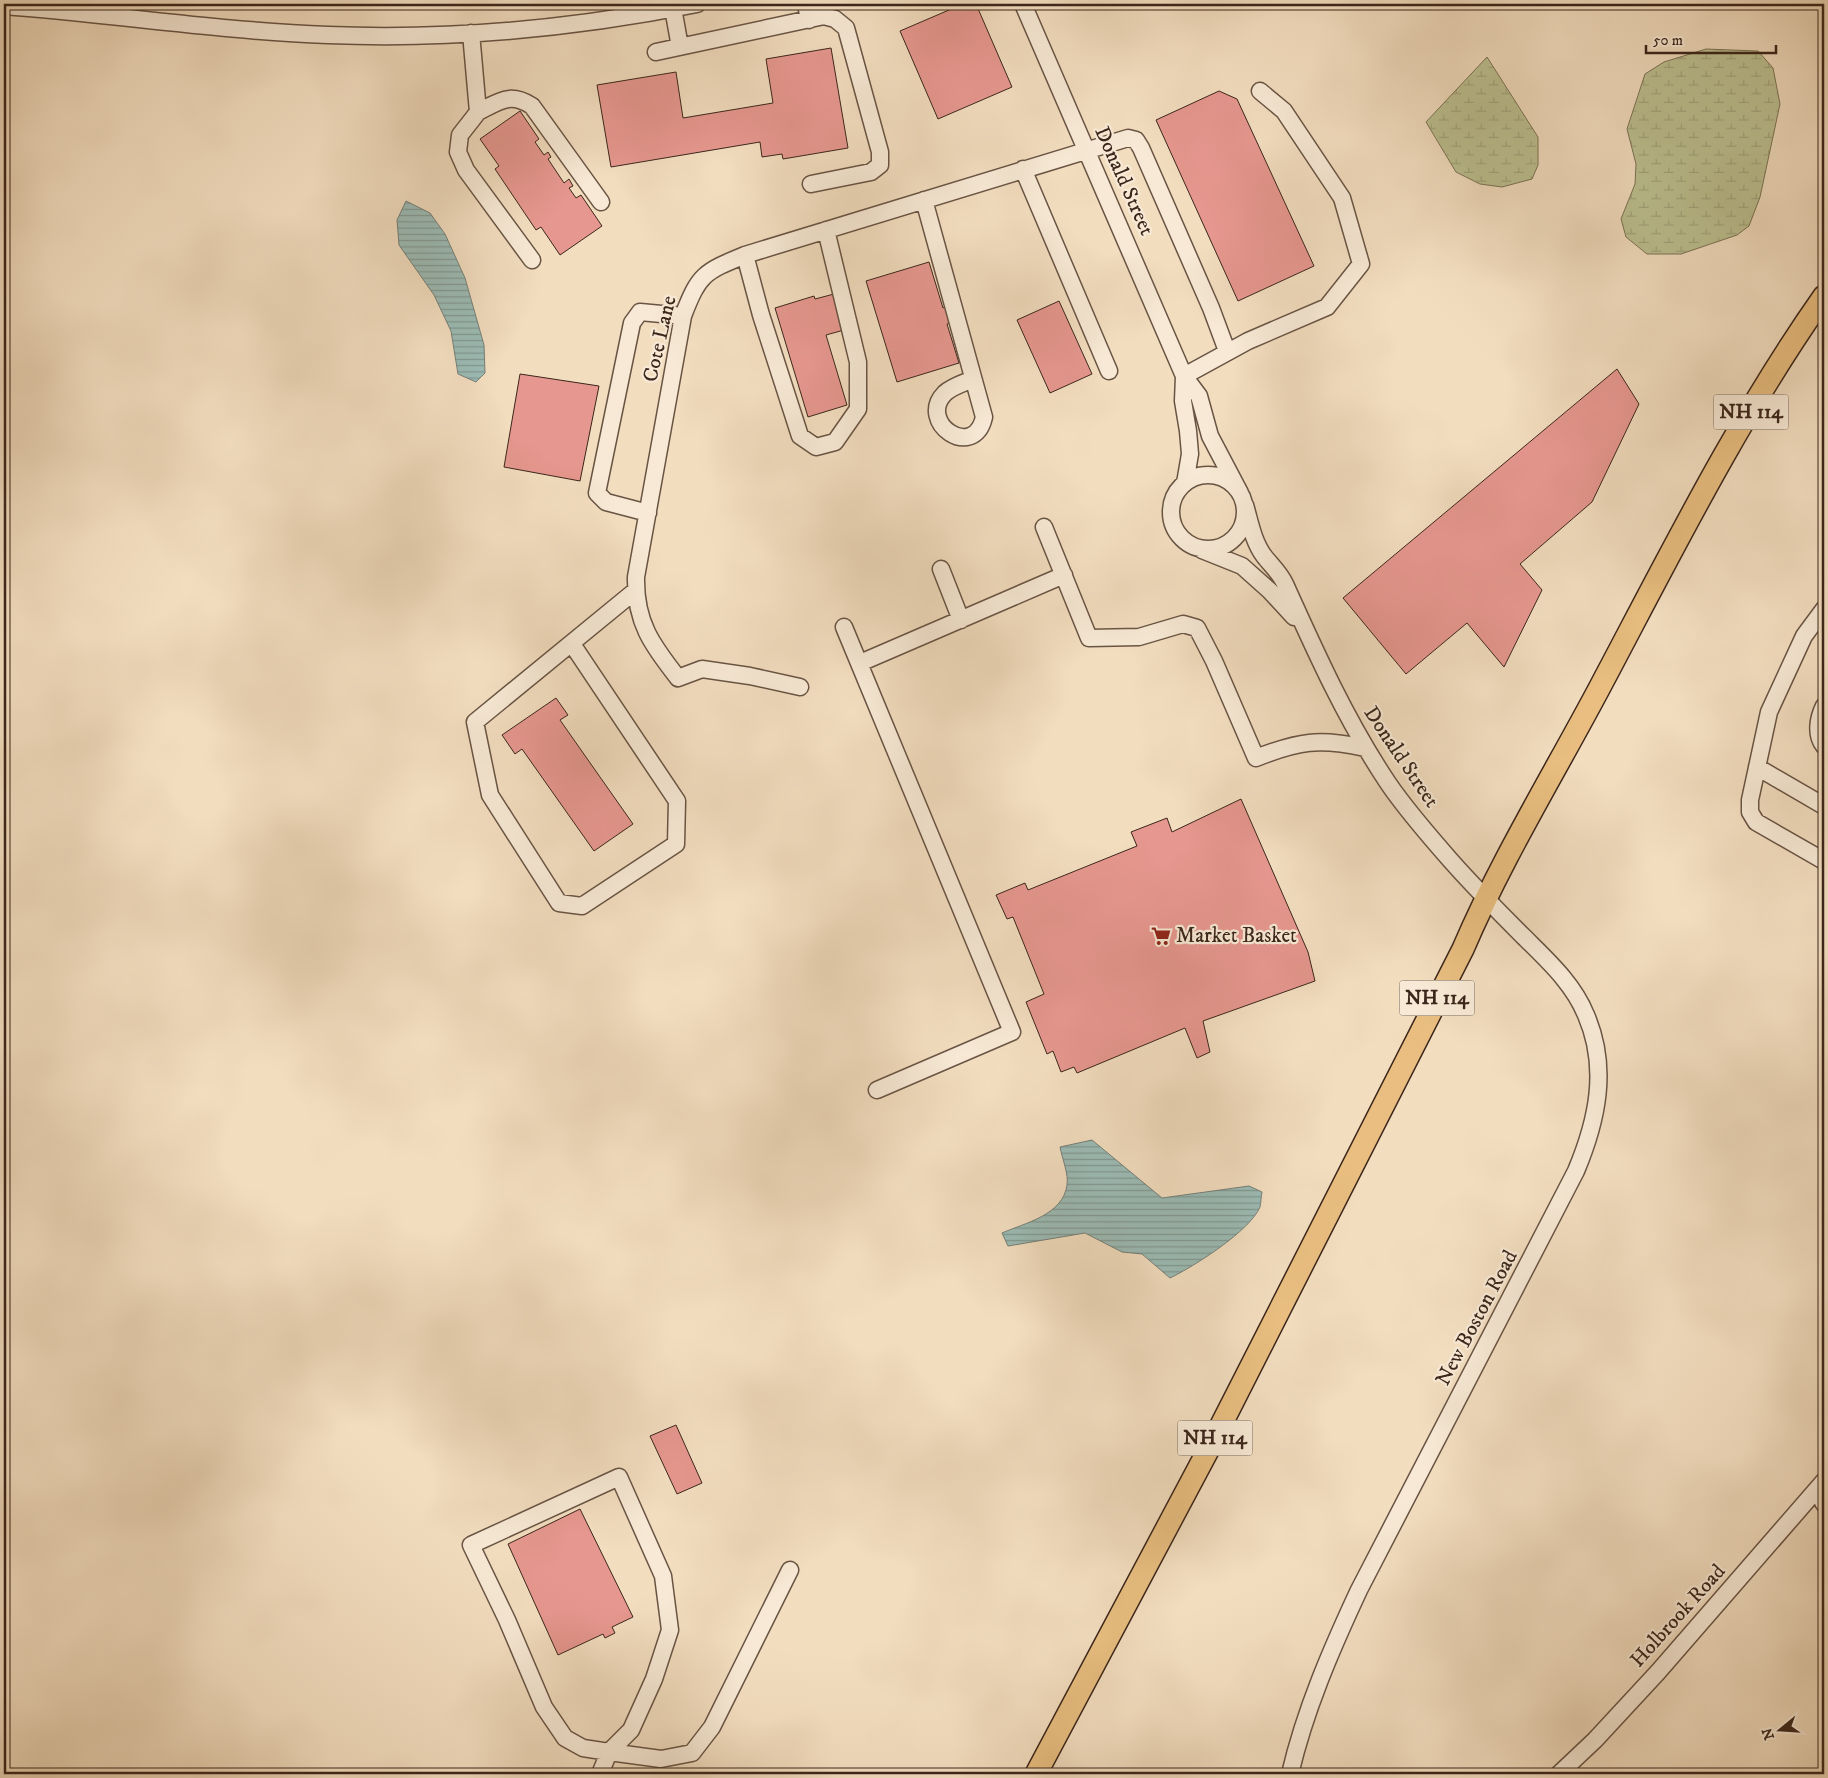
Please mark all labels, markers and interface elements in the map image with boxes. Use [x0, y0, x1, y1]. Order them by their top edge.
scale bar [1646, 22, 1776, 54]
text: 50 m [1653, 31, 1683, 50]
street label: Donald Street [1088, 122, 1160, 240]
street label: Cote Lane [637, 293, 683, 385]
road number: NH 114 [1714, 394, 1788, 430]
street label: Donald Street [1358, 701, 1445, 813]
place label: Market Basket [1176, 923, 1297, 949]
supermarket icon: Market Basket [1150, 925, 1172, 947]
road number: NH 114 [1400, 980, 1474, 1016]
street label: New Boston Road [1430, 1245, 1524, 1390]
road number: NH 114 [1178, 1420, 1252, 1456]
street label: Holbrook Road [1625, 1559, 1732, 1673]
north arrow [1756, 1706, 1806, 1756]
text: N [1758, 1725, 1779, 1742]

